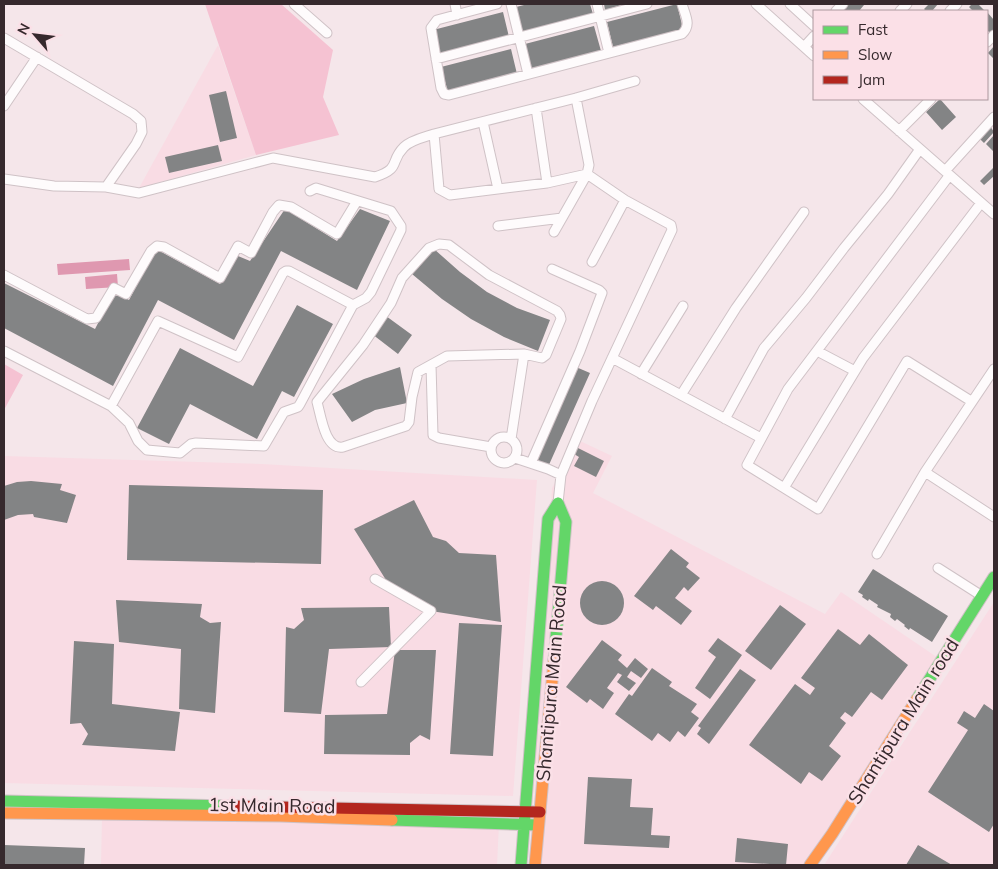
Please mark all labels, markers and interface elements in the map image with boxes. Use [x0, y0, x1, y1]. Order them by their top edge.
north arrow [10, 10, 60, 60]
legend [813, 10, 988, 100]
text: N [13, 20, 34, 38]
text: Fast [858, 20, 888, 39]
text: Slow [858, 45, 892, 64]
text: Jam [858, 70, 885, 89]
street label: Shantipura Main Road [530, 584, 572, 782]
street label: Shantipura Main road [842, 634, 964, 808]
street label: 1st Main Road [208, 792, 336, 818]

